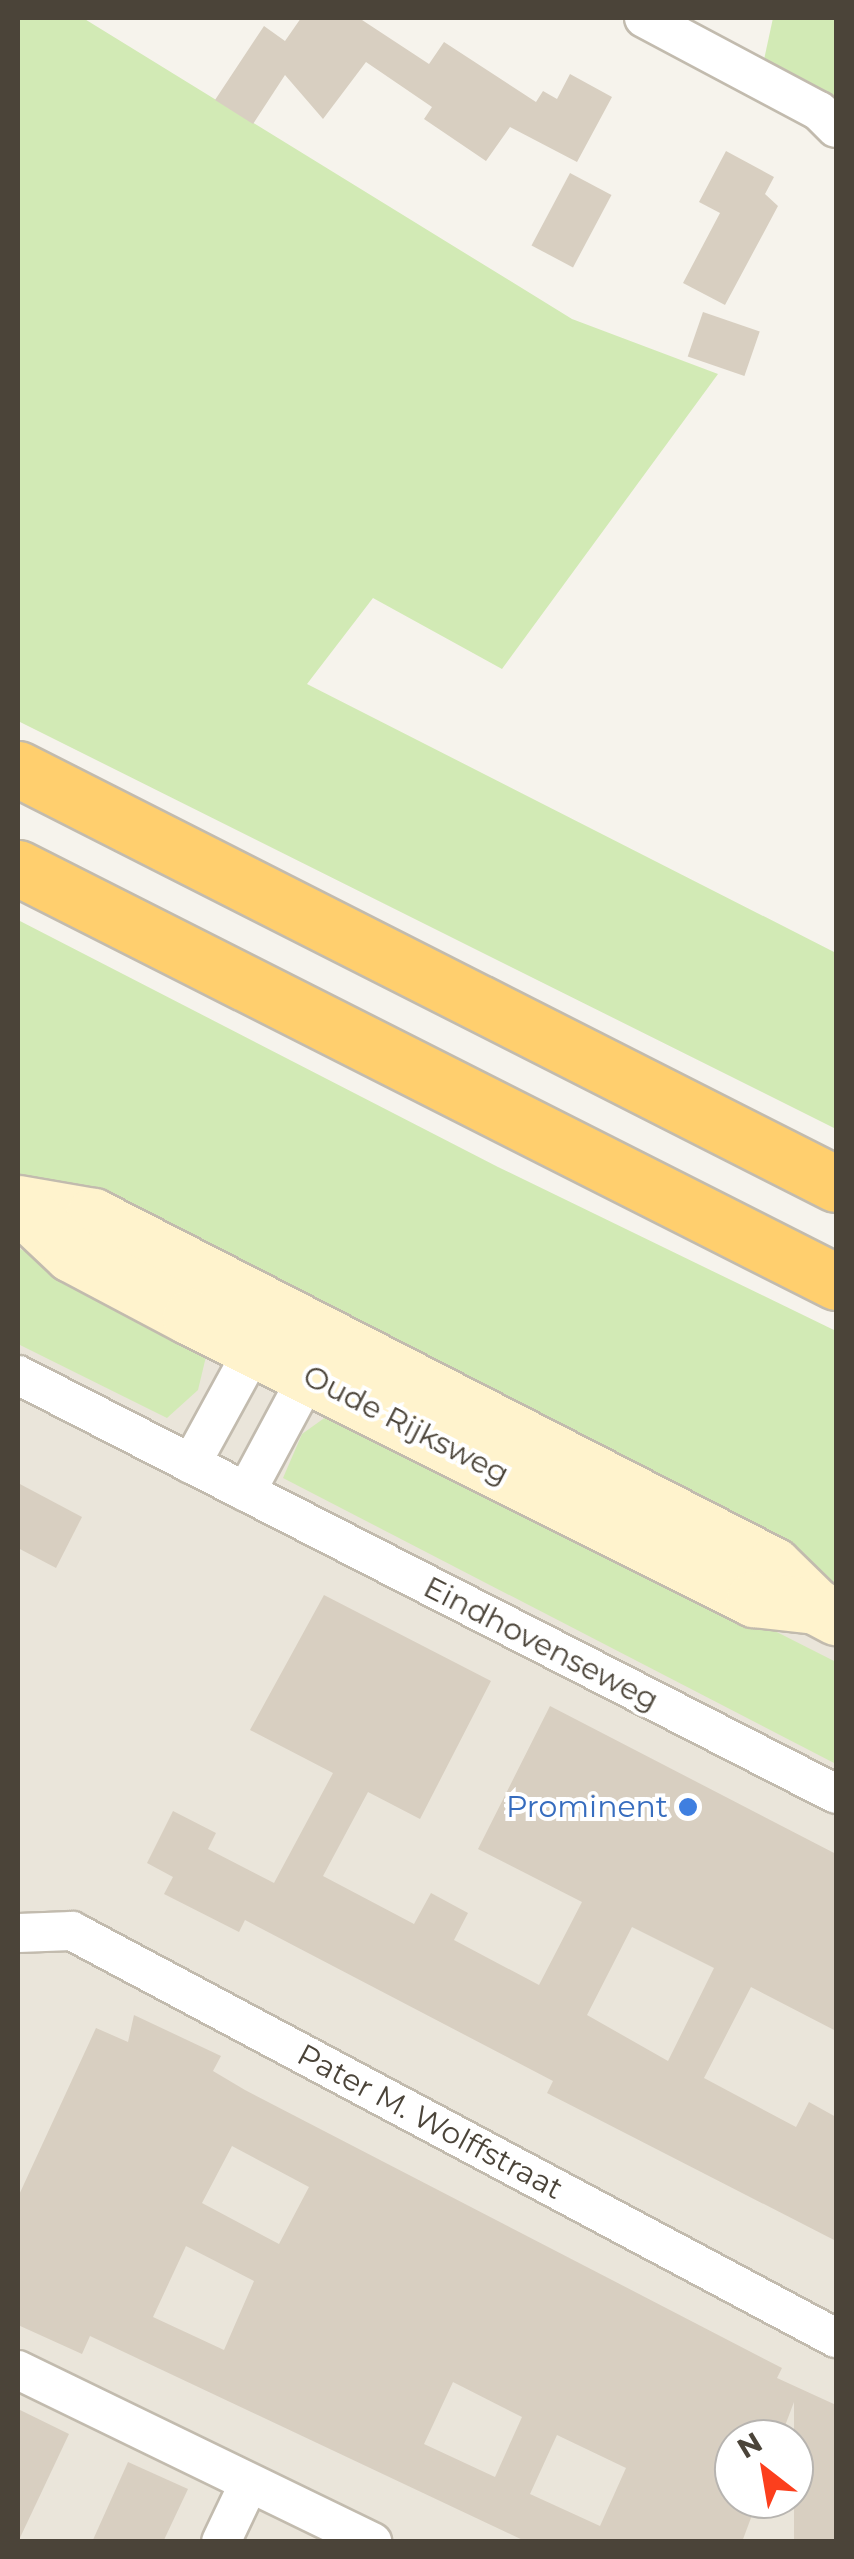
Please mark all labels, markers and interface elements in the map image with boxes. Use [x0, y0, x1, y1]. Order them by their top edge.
street label: Oude Rijksweg [297, 1358, 515, 1492]
street label: Eindhovenseweg [418, 1569, 664, 1719]
place label: Prominent [506, 1789, 668, 1825]
marker: Prominent [677, 1796, 699, 1818]
street label: Pater M. Wolffstraat [291, 2037, 569, 2207]
north arrow [714, 2419, 814, 2519]
text: N [731, 2425, 768, 2465]

